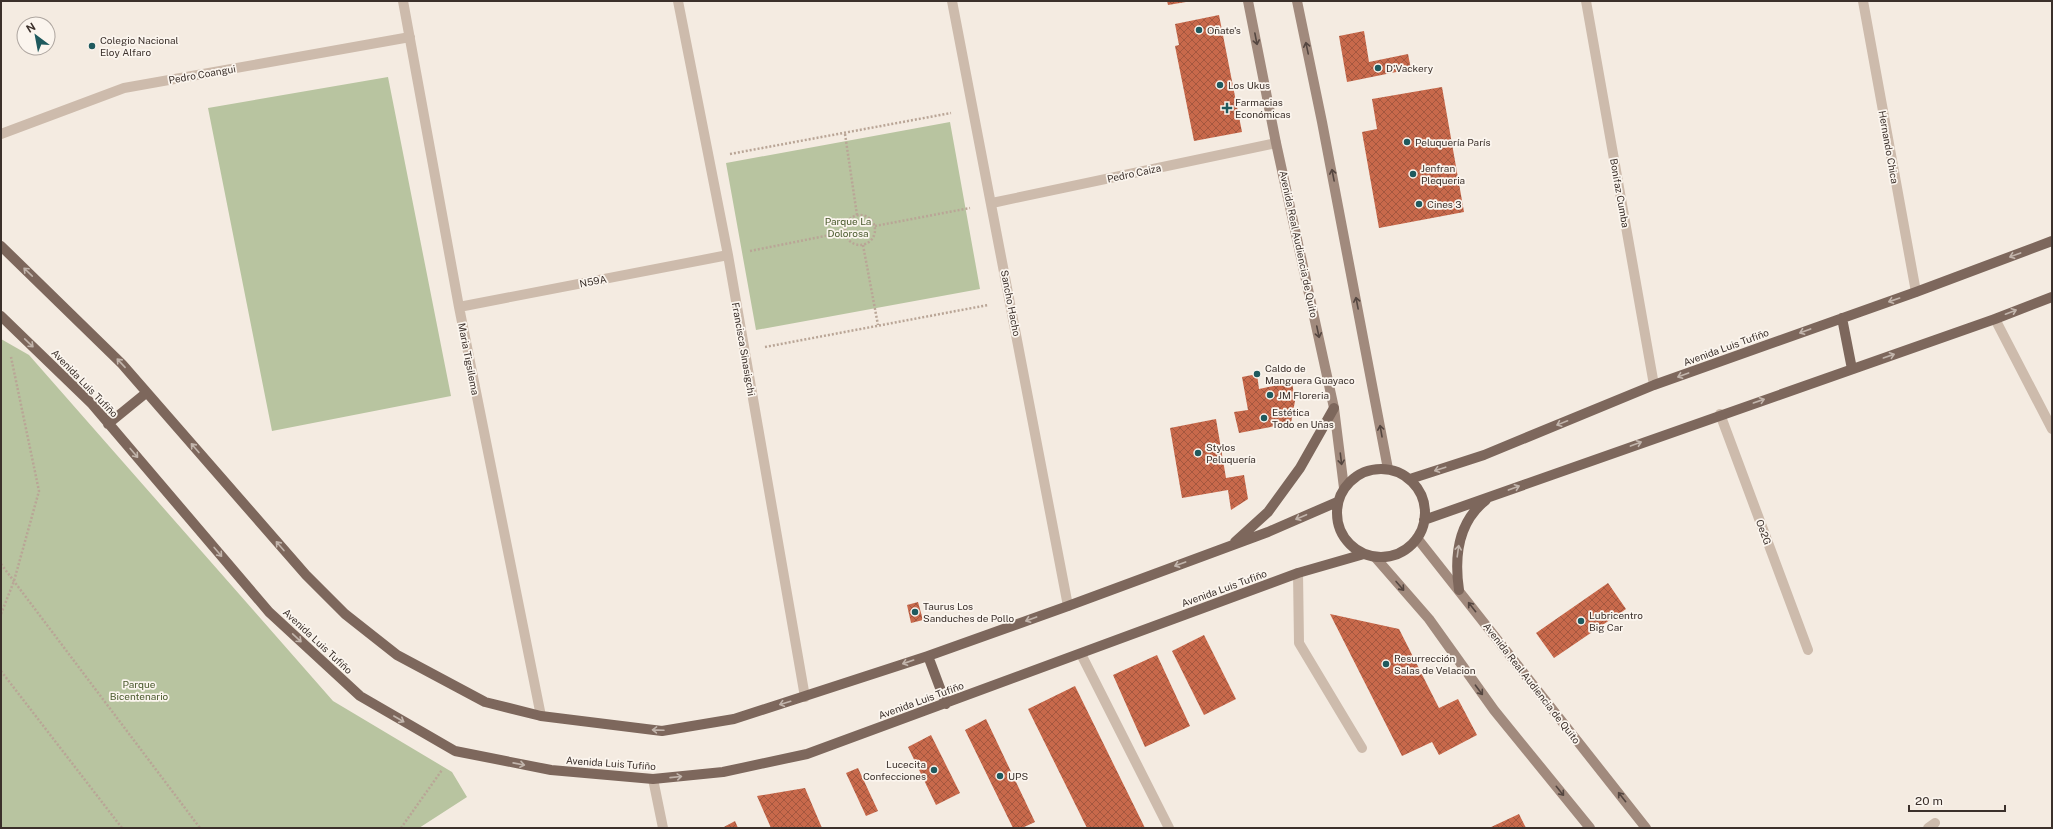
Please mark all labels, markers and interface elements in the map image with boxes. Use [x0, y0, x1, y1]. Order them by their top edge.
north arrow [16, 16, 56, 56]
text: N [24, 20, 38, 35]
place label: Oñate's [1207, 24, 1241, 36]
marker: Oñate's [1194, 25, 1204, 35]
one-way arrow [1252, 32, 1260, 45]
place label: Colegio Nacional Eloy Alfaro [100, 34, 179, 58]
marker: Colegio Nacional Eloy Alfaro [87, 41, 97, 51]
one-way arrow [1303, 42, 1311, 55]
street label: Pedro Coangui [167, 62, 237, 86]
place label: D'Vackery [1386, 62, 1434, 74]
marker: D'Vackery [1373, 63, 1383, 73]
place label: Los Ukus [1228, 79, 1270, 91]
marker: Los Ukus [1215, 80, 1225, 90]
place label: Farmacias Económicas [1235, 96, 1291, 120]
marker: Farmacias Económicas [1222, 103, 1232, 113]
street label: Hernando Chica [1877, 109, 1901, 185]
place label: Peluquería París [1415, 136, 1491, 148]
marker: Peluquería París [1402, 137, 1412, 147]
street label: Bonifaz Cumba [1608, 157, 1632, 229]
street label: Pedro Caiza [1106, 161, 1162, 185]
place label: Jenfran Plequeria [1421, 162, 1465, 186]
street label: Avenida Real Audiencia de Quito [1278, 169, 1321, 319]
one-way arrow [1328, 169, 1336, 182]
marker: Jenfran Plequeria [1408, 169, 1418, 179]
place label: Cines 3 [1427, 198, 1462, 210]
marker: Cines 3 [1414, 199, 1424, 209]
park label: Parque La Dolorosa [825, 215, 871, 239]
one-way arrow [2010, 251, 2022, 259]
one-way arrow [23, 268, 33, 277]
street label: Sancho Hacho [999, 269, 1023, 337]
street label: N59A [578, 273, 608, 289]
one-way arrow [1353, 297, 1361, 310]
one-way arrow [1887, 297, 1900, 304]
street label: Francisca Sinasigchi [730, 301, 758, 397]
one-way arrow [2005, 308, 2017, 316]
street label: Maria Tigsilema [456, 322, 482, 396]
one-way arrow [1314, 325, 1322, 338]
street label: Avenida Luis Tufiño [1682, 326, 1771, 368]
one-way arrow [1799, 328, 1811, 336]
one-way arrow [24, 338, 34, 348]
street label: Avenida Luis Tufiño [49, 346, 121, 420]
one-way arrow [1882, 351, 1894, 359]
one-way arrow [116, 358, 126, 368]
place label: Caldo de Manguera Guayaco [1265, 362, 1355, 386]
marker: Caldo de Manguera Guayaco [1252, 369, 1262, 379]
one-way arrow [1676, 372, 1689, 379]
place label: JM Floreria [1278, 389, 1329, 401]
marker: JM Floreria [1265, 390, 1275, 400]
one-way arrow [1752, 397, 1765, 404]
place label: Estética Todo en Uñas [1272, 406, 1334, 430]
marker: Estética Todo en Uñas [1259, 413, 1269, 423]
one-way arrow [1556, 420, 1568, 427]
one-way arrow [1377, 425, 1385, 438]
one-way arrow [1630, 440, 1642, 448]
place label: Stylos Peluquería [1206, 441, 1256, 465]
one-way arrow [190, 443, 199, 453]
one-way arrow [129, 448, 138, 459]
marker: Stylos Peluquería [1193, 448, 1203, 458]
one-way arrow [1337, 453, 1345, 466]
one-way arrow [1434, 466, 1447, 473]
one-way arrow [1507, 483, 1519, 491]
one-way arrow [1296, 514, 1308, 522]
street label: Oe2G [1754, 518, 1774, 546]
one-way arrow [276, 541, 285, 551]
one-way arrow [1454, 545, 1462, 558]
one-way arrow [214, 547, 223, 557]
one-way arrow [1175, 561, 1187, 569]
street label: Avenida Luis Tufiño [1180, 567, 1269, 609]
one-way arrow [1396, 581, 1405, 591]
place label: Taurus Los Sanduches de Pollo [923, 600, 1014, 624]
one-way arrow [1468, 602, 1477, 612]
street label: Avenida Luis Tufiño [281, 606, 355, 676]
marker: Taurus Los Sanduches de Pollo [910, 607, 920, 617]
place label: Lubricentro Big Car [1589, 609, 1643, 633]
one-way arrow [1025, 616, 1037, 624]
marker: Lubricentro Big Car [1576, 616, 1586, 626]
street label: Avenida Real Audiencia de Quito [1481, 620, 1583, 746]
one-way arrow [292, 633, 302, 642]
place label: Resurrección Salas de Velacion [1394, 652, 1476, 676]
one-way arrow [903, 659, 915, 667]
marker: Resurrección Salas de Velacion [1381, 659, 1391, 669]
park label: Parque Bicentenario [110, 678, 169, 702]
street label: Avenida Luis Tufiño [877, 679, 966, 721]
one-way arrow [1474, 684, 1483, 695]
one-way arrow [779, 700, 792, 707]
one-way arrow [393, 715, 405, 723]
one-way arrow [652, 726, 665, 734]
street label: Avenida Luis Tufiño [566, 754, 657, 772]
place label: Lucecita Confecciones [863, 758, 926, 782]
one-way arrow [512, 760, 525, 768]
marker: Lucecita Confecciones [929, 765, 939, 775]
place label: UPS [1008, 770, 1028, 782]
marker: UPS [995, 771, 1005, 781]
one-way arrow [669, 773, 682, 780]
one-way arrow [1556, 785, 1565, 796]
scale bar [1909, 787, 2005, 813]
one-way arrow [1617, 792, 1626, 803]
text: 20 m [1915, 794, 1943, 808]

